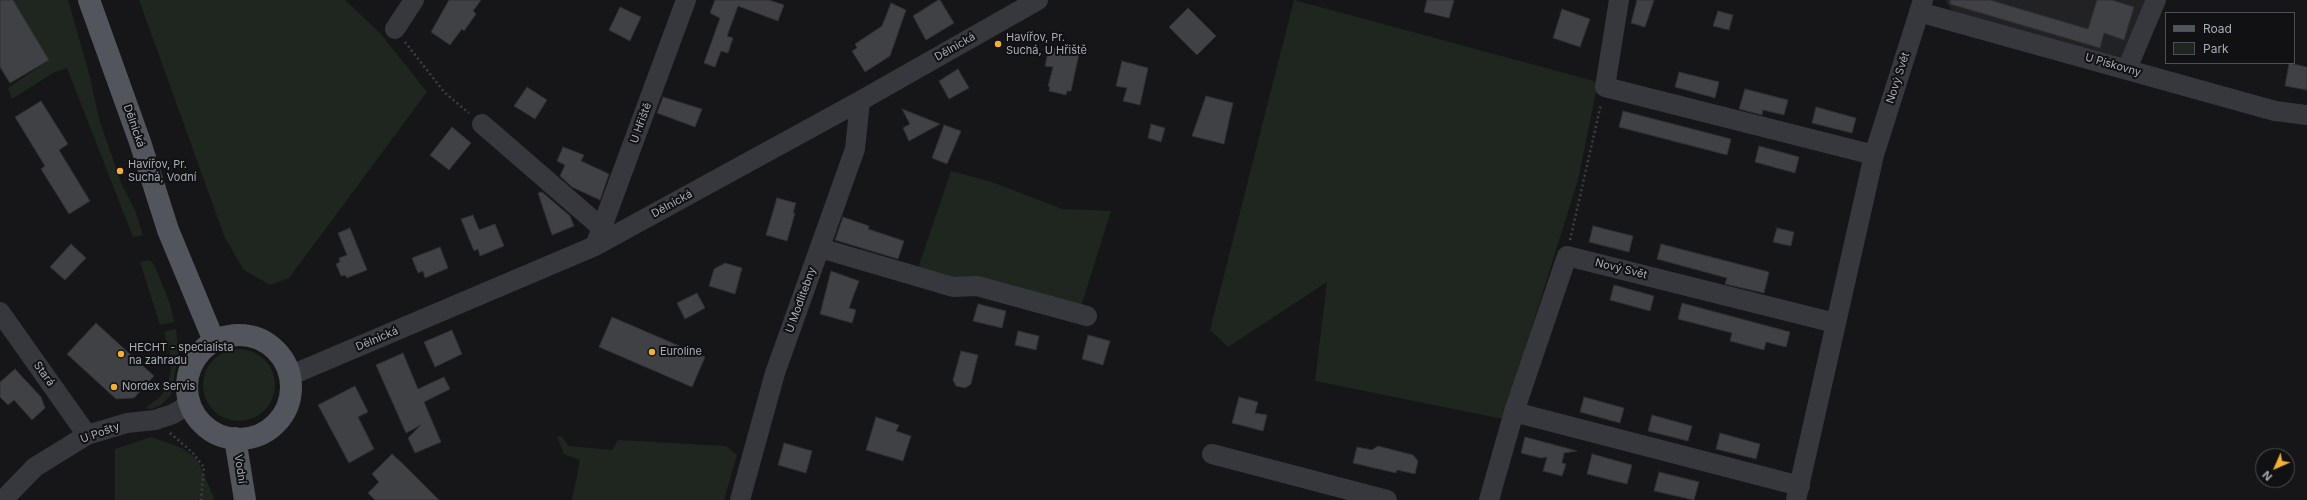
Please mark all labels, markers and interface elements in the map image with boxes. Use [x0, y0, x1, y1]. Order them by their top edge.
legend [2165, 12, 2295, 64]
text: Road [2203, 21, 2232, 36]
street label: Dělnická [932, 30, 978, 64]
place label: Havířov, Pr. Suchá, U Hřiště [1006, 31, 1087, 57]
marker: Havířov, Pr. Suchá, U Hřiště [993, 39, 1003, 49]
text: Park [2203, 41, 2229, 56]
street label: Nový Svět [1884, 51, 1912, 105]
street label: U Pískovny [2083, 51, 2143, 79]
street label: U Hřiště [628, 101, 654, 145]
street label: Dělnická [120, 103, 148, 149]
place label: Havířov, Pr. Suchá, Vodní [128, 158, 196, 184]
marker: Havířov, Pr. Suchá, Vodní [115, 166, 125, 176]
street label: Dělnická [649, 187, 695, 221]
street label: Nový Svět [1594, 256, 1648, 282]
street label: U Modlitebny [783, 265, 819, 335]
street label: Dělnická [354, 324, 400, 354]
place label: HECHT - specialista na zahradu [129, 341, 233, 367]
place label: Euroline [660, 345, 702, 359]
marker: Euroline [647, 347, 657, 357]
marker: HECHT - specialista na zahradu [116, 349, 126, 359]
street label: Stará [31, 359, 57, 389]
place label: Nordex Servis [122, 380, 195, 394]
marker: Nordex Servis [109, 382, 119, 392]
street label: U Pošty [79, 420, 121, 446]
north arrow [2255, 448, 2295, 488]
street label: Vodní [231, 453, 249, 485]
text: N [2259, 468, 2275, 484]

